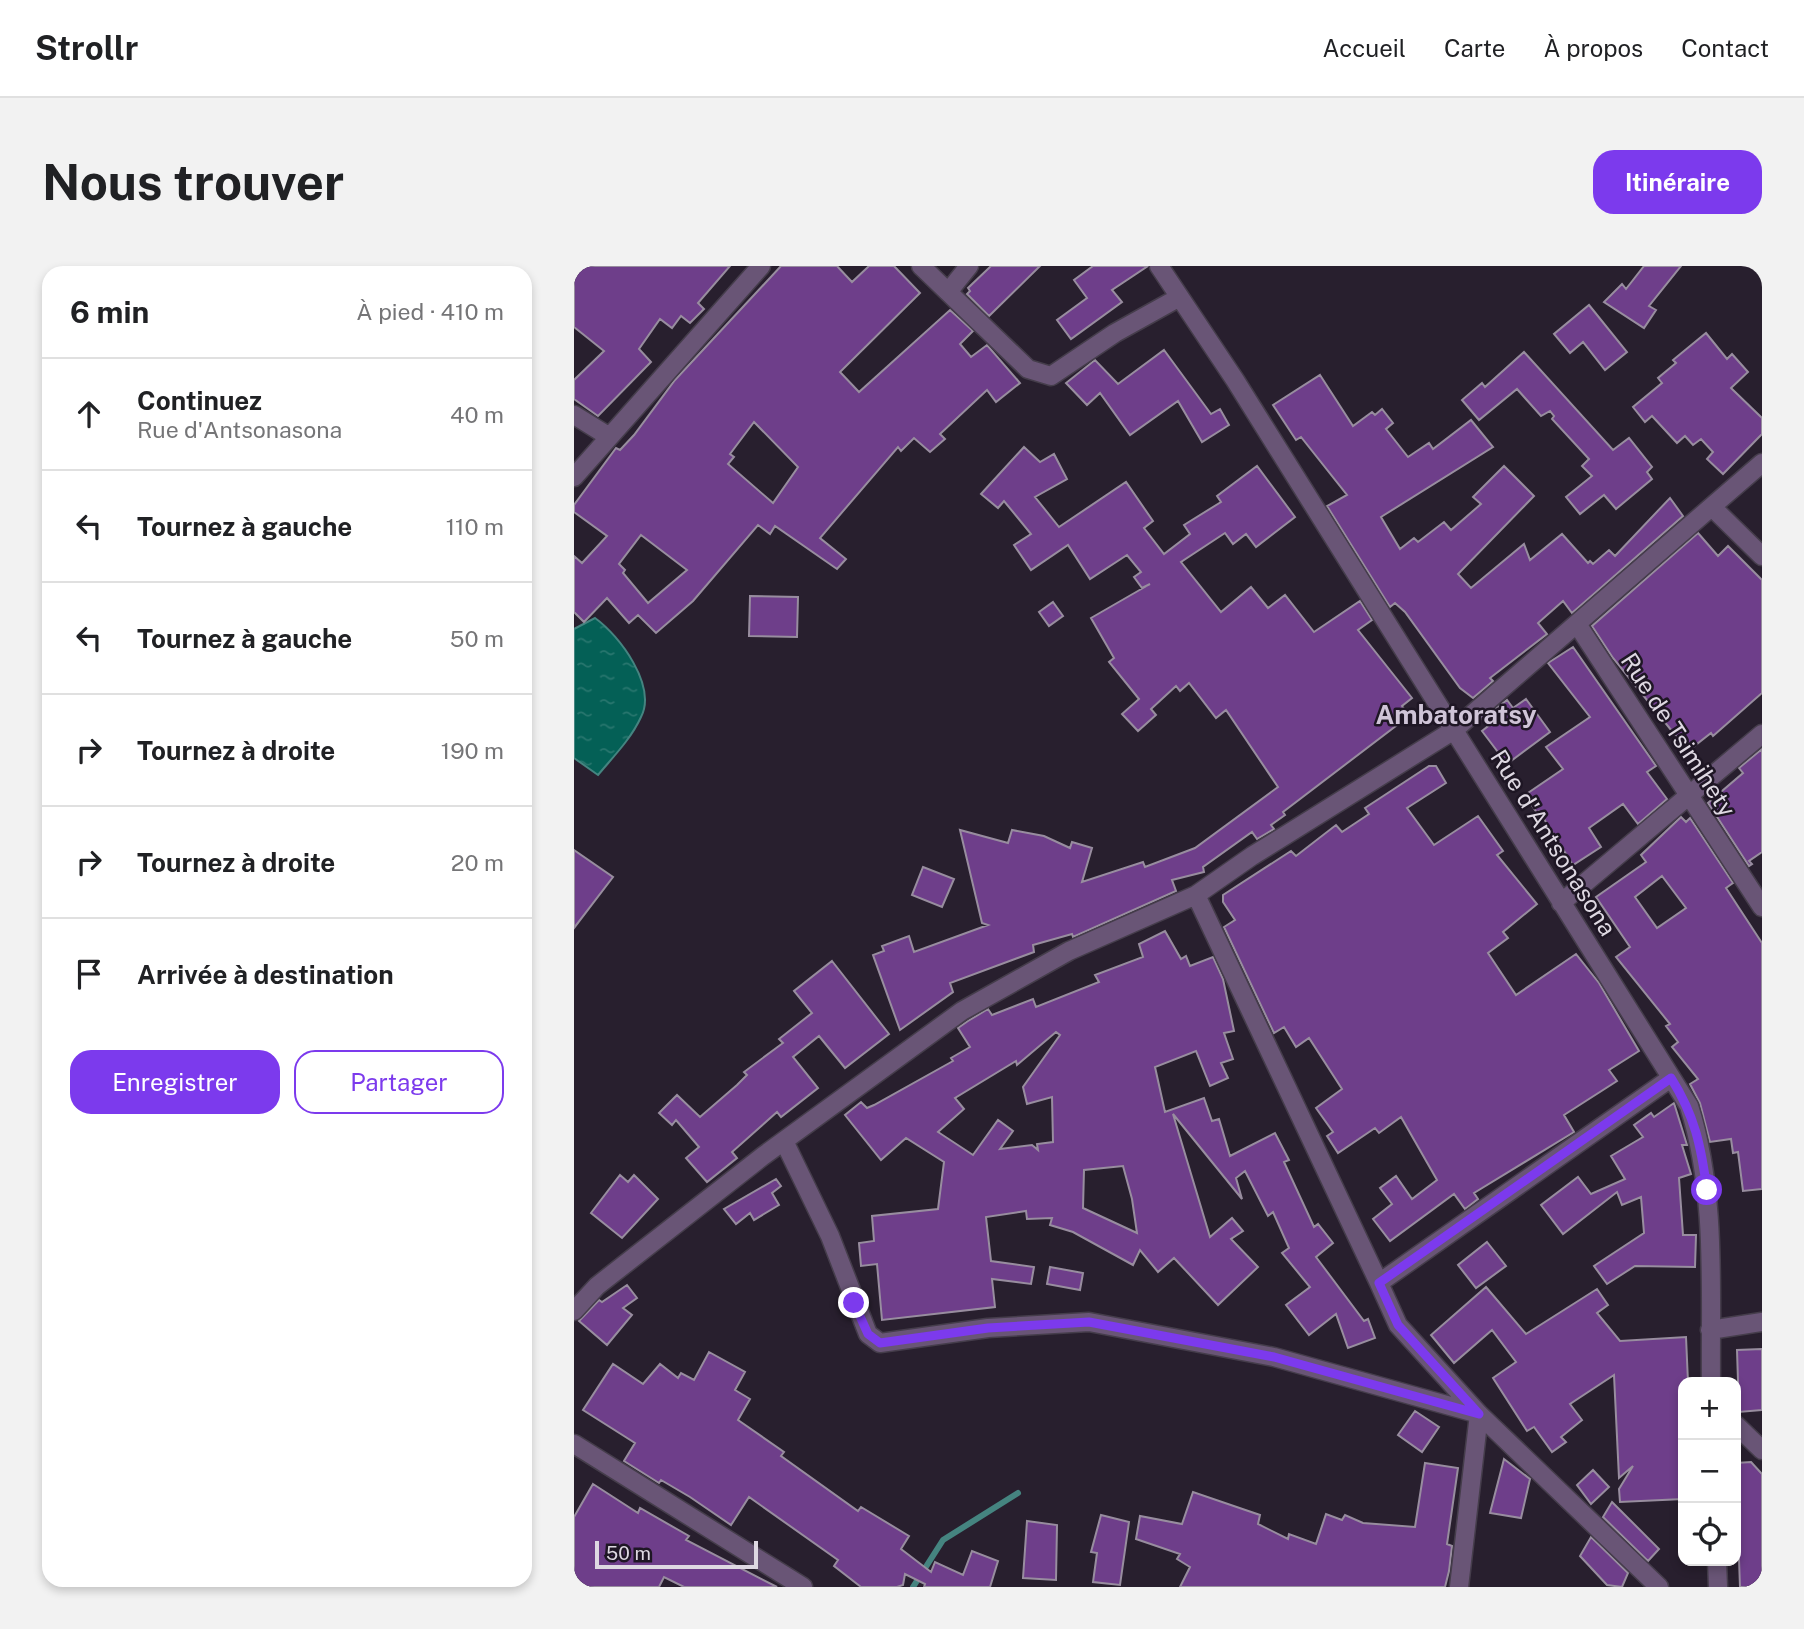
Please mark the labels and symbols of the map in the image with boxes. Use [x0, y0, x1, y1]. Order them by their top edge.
street label: Rue de Tsimihety [1616, 647, 1742, 822]
district label: Ambatoratsy [1375, 699, 1537, 730]
street label: Rue d'Antsonasona [1485, 744, 1622, 941]
route start [1691, 1174, 1722, 1205]
route end [838, 1287, 869, 1318]
scale bar [595, 1538, 758, 1570]

